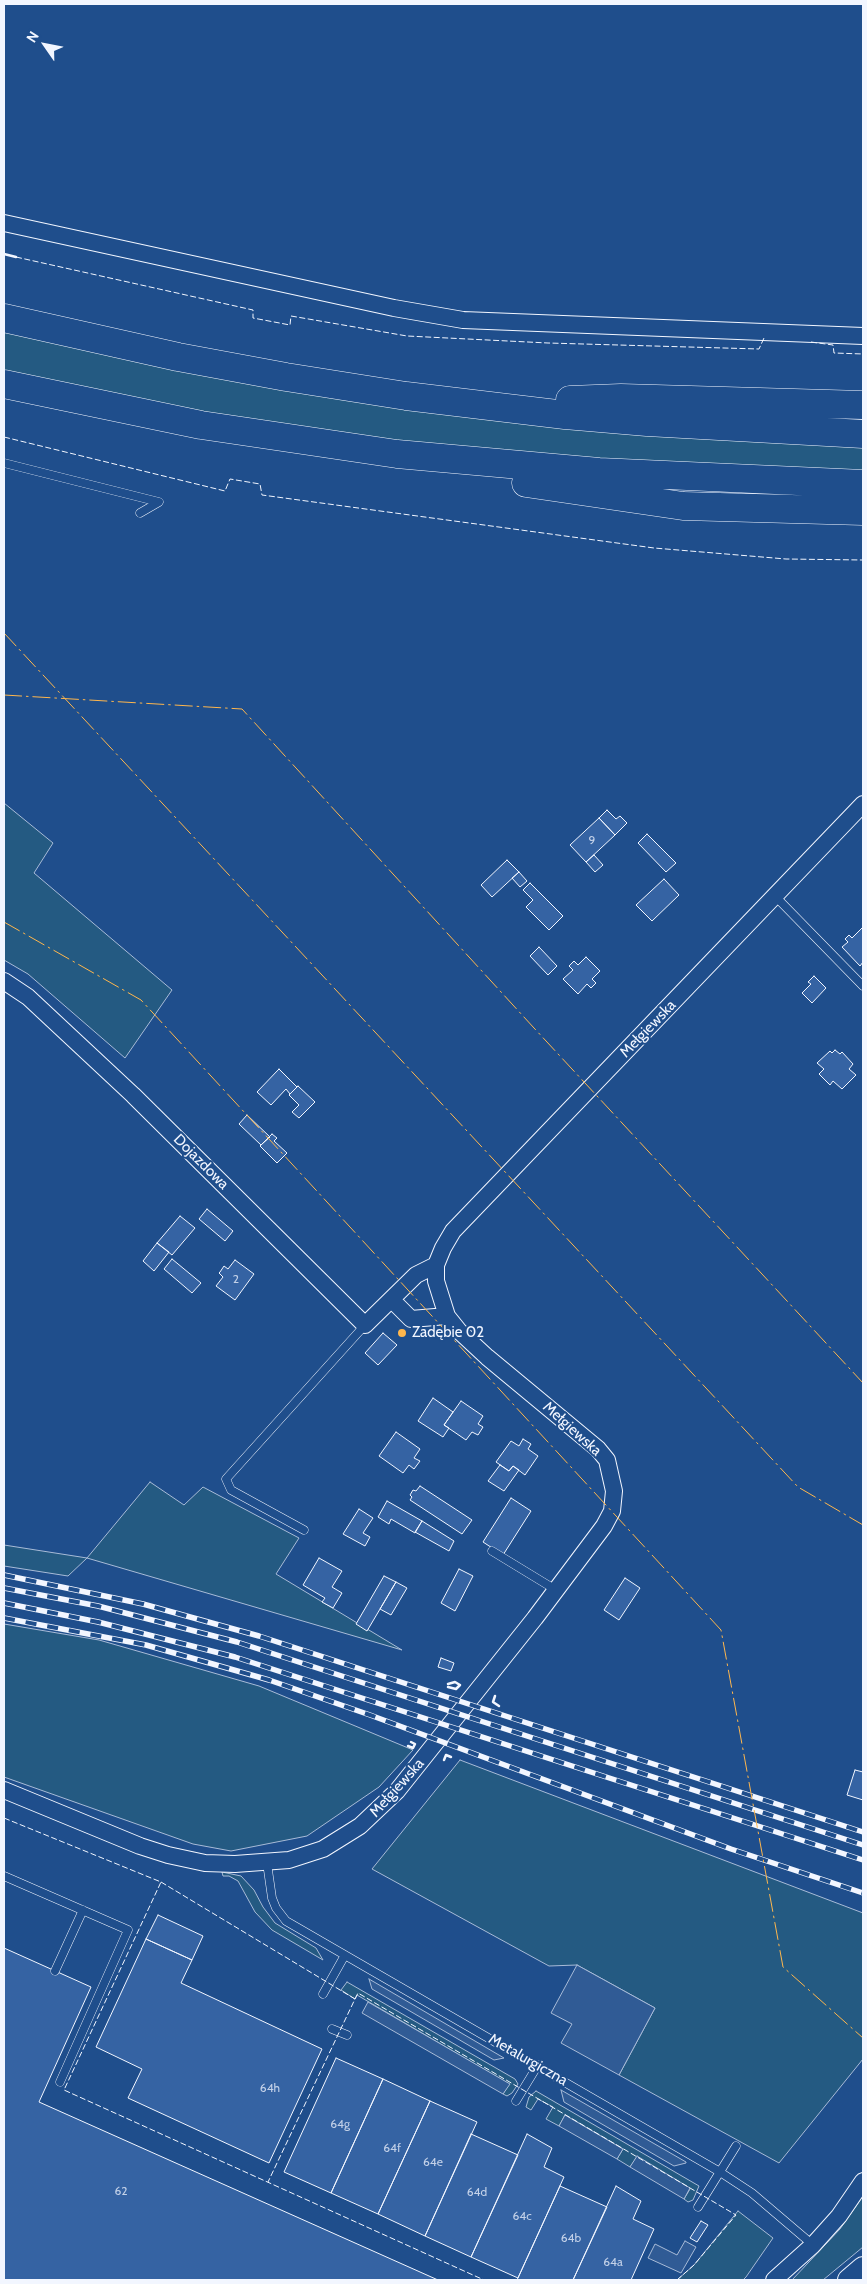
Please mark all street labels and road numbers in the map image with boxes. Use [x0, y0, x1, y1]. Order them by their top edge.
street label: Mełgiewska [616, 997, 680, 1061]
street label: Dojazdowa [170, 1131, 232, 1193]
street label: Mełgiewska [539, 1398, 605, 1460]
street label: Mełgiewska [366, 1755, 428, 1821]
street label: Metalurgiczna [485, 2030, 571, 2090]

